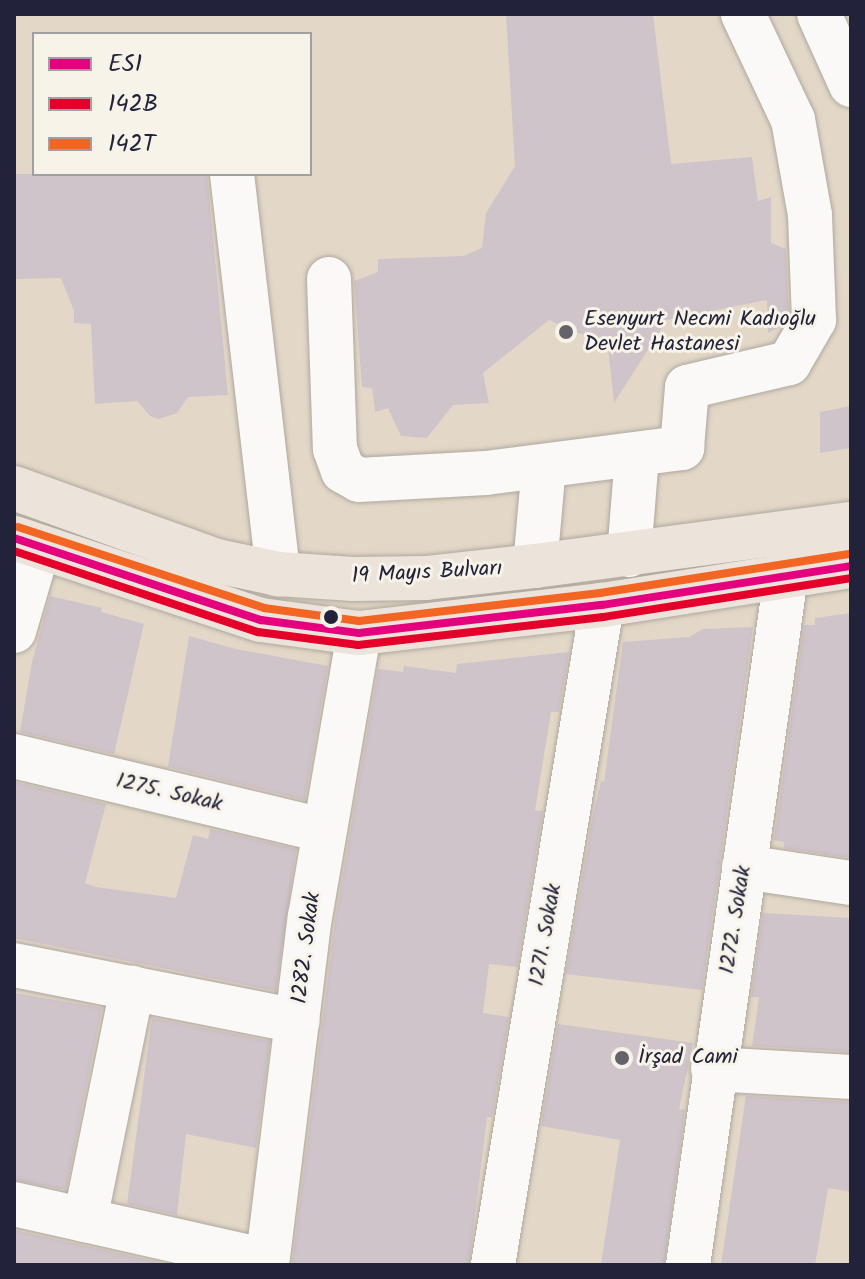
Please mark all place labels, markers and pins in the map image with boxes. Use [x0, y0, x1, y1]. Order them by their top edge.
place label: Esenyurt Necmi Kadıoğlu Devlet Hastanesi [584, 306, 816, 358]
marker: Esenyurt Necmi Kadıoğlu Devlet Hastanesi [555, 321, 577, 343]
unlabelled marker [323, 609, 339, 625]
place label: İrşad Cami [638, 1045, 738, 1071]
marker: İrşad Cami [613, 1049, 631, 1067]

